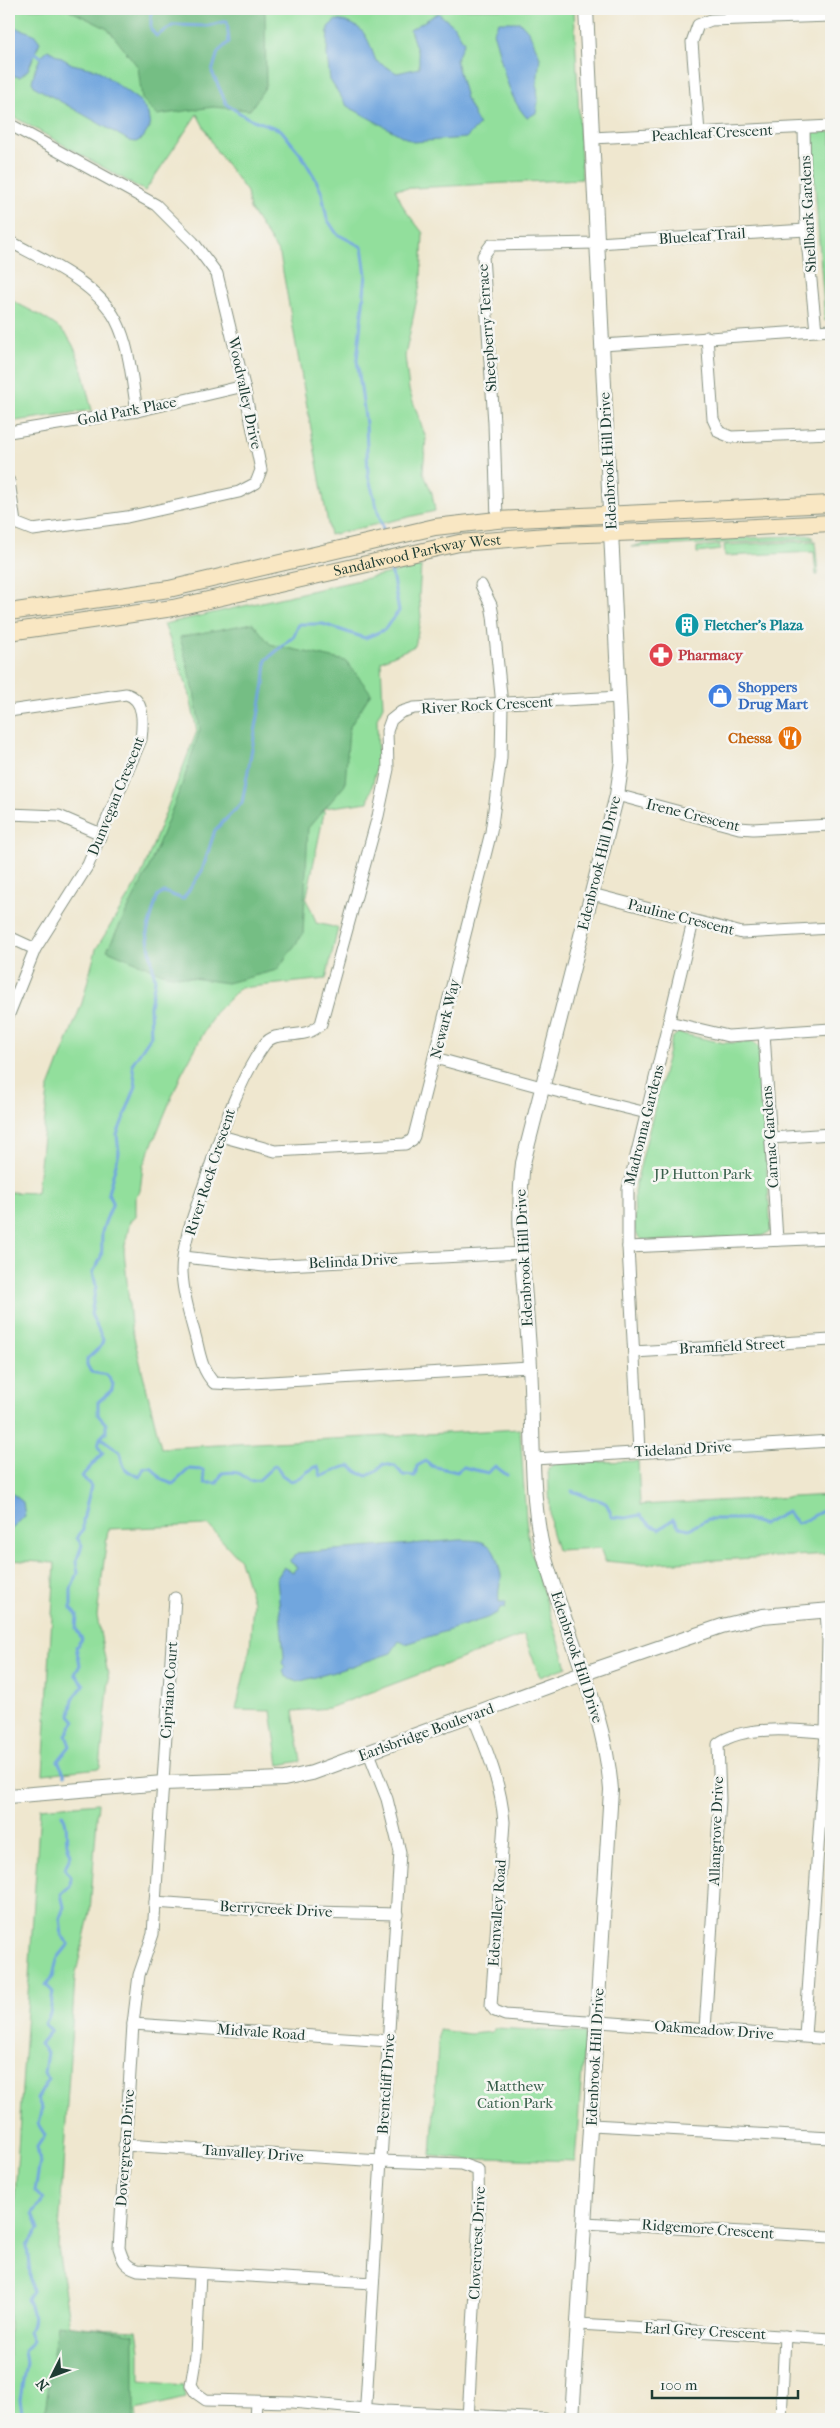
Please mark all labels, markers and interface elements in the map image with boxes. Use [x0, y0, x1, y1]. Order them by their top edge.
street label: Peachleaf Crescent [651, 121, 774, 145]
street label: Shellbark Gardens [796, 155, 820, 273]
street label: Blueleaf Trail [658, 224, 746, 248]
street label: Sheepberry Terrace [474, 263, 500, 393]
street label: Woodvalley Drive [224, 334, 266, 451]
street label: Edenbrook Hill Drive [595, 391, 621, 530]
street label: Gold Park Place [76, 392, 179, 429]
street label: Sandalwood Parkway West [332, 531, 503, 580]
building icon: Fletcher's Plaza [674, 612, 700, 638]
place label: Fletcher's Plaza [703, 616, 804, 634]
pharmacy icon: Pharmacy [648, 642, 674, 668]
place label: Pharmacy [678, 646, 744, 664]
place label: Shoppers Drug Mart [738, 678, 809, 713]
shop icon: Shoppers Drug Mart [707, 683, 733, 709]
street label: River Rock Crescent [420, 693, 554, 717]
restaurant icon: Chessa [777, 725, 803, 751]
place label: Chessa [728, 729, 773, 747]
street label: Dunvegan Crescent [84, 733, 148, 858]
street label: Edenbrook Hill Drive [574, 793, 625, 932]
street label: Irene Crescent [644, 795, 742, 836]
street label: Pauline Crescent [626, 895, 737, 939]
street label: Newark Way [426, 976, 464, 1061]
street label: Madronna Gardens [620, 1062, 668, 1187]
street label: Carnac Gardens [757, 1085, 783, 1189]
street label: River Rock Crescent [181, 1106, 239, 1238]
park label: JP Hutton Park [653, 1165, 752, 1183]
street label: Edenbrook Hill Drive [511, 1188, 537, 1327]
street label: Belinda Drive [308, 1250, 399, 1272]
street label: Bramfield Street [678, 1334, 786, 1358]
street label: Tideland Drive [634, 1437, 733, 1461]
street label: Edenbrook Hill Drive [547, 1589, 607, 1726]
street label: Cipriano Court [157, 1640, 181, 1739]
street label: Earlsbridge Boulevard [356, 1699, 497, 1765]
street label: Allangrove Drive [705, 1775, 727, 1887]
street label: Edenvalley Road [484, 1858, 510, 1967]
street label: Berrycreek Drive [219, 1897, 333, 1921]
street label: Edenbrook Hill Drive [582, 1987, 608, 2126]
street label: Oakmeadow Drive [654, 2017, 775, 2043]
street label: Midvale Road [216, 2020, 307, 2044]
street label: Brentcliff Drive [373, 2032, 399, 2135]
park label: Matthew Cation Park [477, 2077, 553, 2112]
street label: Dovergreen Drive [112, 2088, 138, 2207]
street label: Tanvalley Drive [202, 2140, 305, 2166]
street label: Clovercrest Drive [465, 2185, 489, 2300]
street label: Ridgemore Crescent [641, 2215, 776, 2243]
street label: Earl Grey Crescent [643, 2319, 767, 2343]
north arrow [28, 2350, 78, 2400]
scale bar [652, 2368, 799, 2400]
text: N [33, 2374, 53, 2394]
text: 100 m [660, 2376, 698, 2394]

